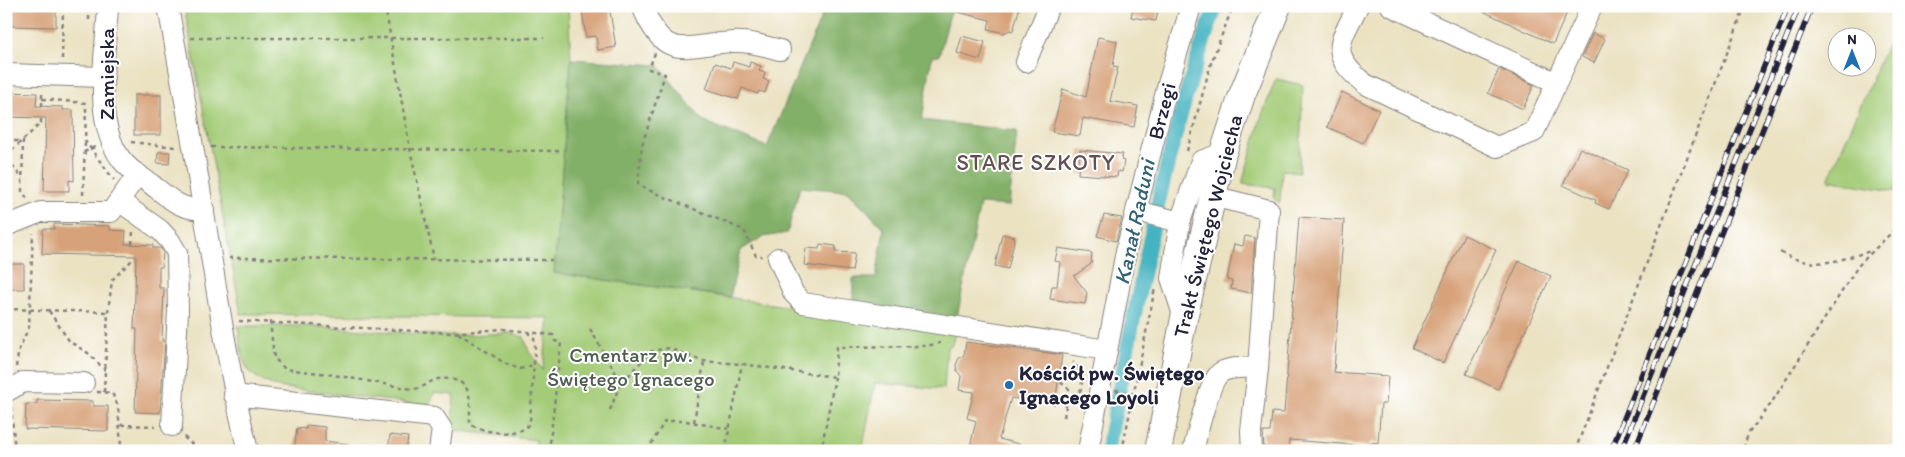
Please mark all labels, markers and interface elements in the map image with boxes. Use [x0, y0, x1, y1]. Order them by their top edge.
street label: Zamiejska [94, 28, 119, 120]
north arrow [1828, 28, 1878, 78]
text: N [1847, 31, 1857, 48]
street label: Brzegi [1142, 80, 1181, 142]
street label: Trakt Świętego Wojciecha [1168, 112, 1247, 340]
district label: STARE SZKOTY [956, 149, 1116, 176]
water label: Kanał Raduni [1108, 155, 1161, 287]
park label: Cmentarz pw. Świętego Ignacego [547, 342, 715, 391]
place label: Kościół pw. Świętego Ignacego Loyoli [1019, 360, 1205, 410]
marker: Kościół pw. Świętego Ignacego Loyoli [1003, 379, 1015, 391]

